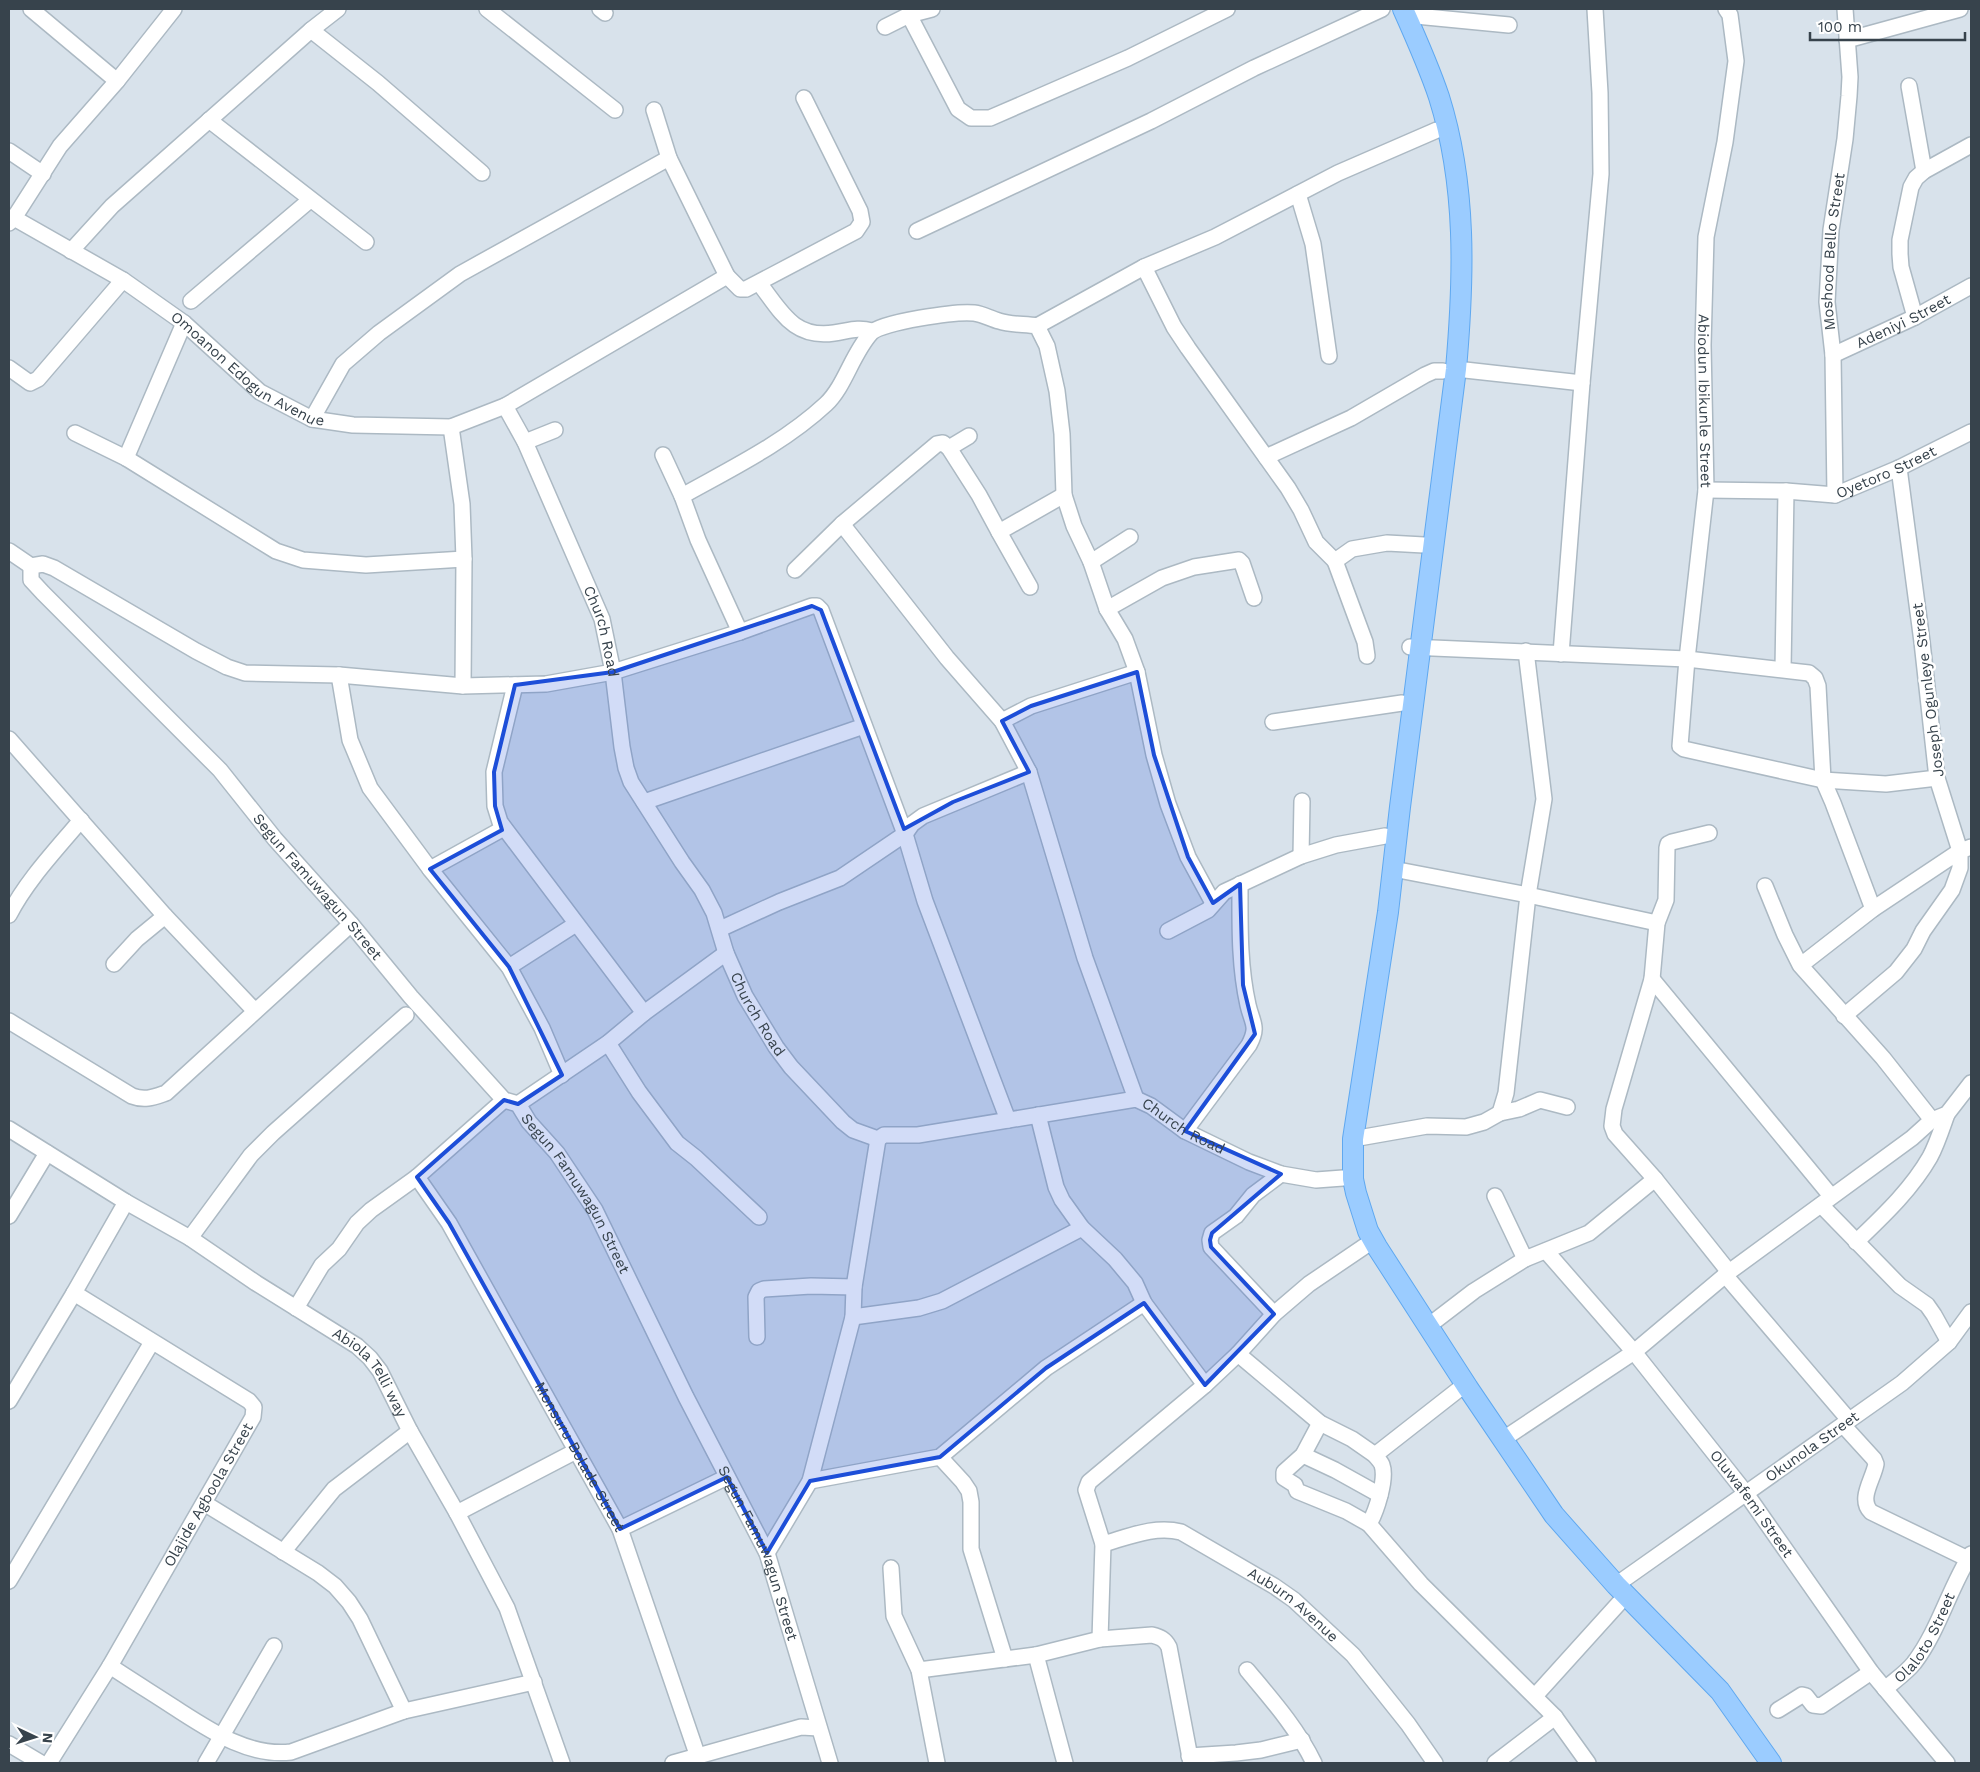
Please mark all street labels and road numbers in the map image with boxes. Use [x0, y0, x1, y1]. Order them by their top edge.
street label: Moshood Bello Street [1818, 171, 1849, 331]
street label: Adeniyi Street [1853, 290, 1954, 352]
street label: Omoanon Edogun Avenue [167, 308, 326, 430]
street label: Abiodun Ibikunle Street [1694, 314, 1715, 489]
street label: Oyetoro Street [1833, 442, 1940, 503]
street label: Church Road [580, 583, 623, 678]
street label: Joseph Ogunleye Street [1908, 601, 1948, 778]
street label: Segun Famuwagun Street [249, 810, 386, 964]
street label: Church Road [727, 969, 789, 1060]
street label: Church Road [1139, 1094, 1228, 1158]
street label: Segun Famuwagun Street [517, 1110, 634, 1277]
street label: Abiola Telli way [329, 1324, 411, 1421]
street label: Monsuru Bolade Street [531, 1379, 629, 1536]
street label: Okunola Street [1762, 1407, 1863, 1486]
street label: Olajide Agboola Street [160, 1419, 257, 1570]
street label: Oluwafemi Street [1706, 1446, 1797, 1561]
street label: Segun Famuwagun Street [714, 1463, 802, 1643]
street label: Auburn Avenue [1244, 1564, 1342, 1646]
street label: Olaloto Street [1890, 1589, 1959, 1687]

